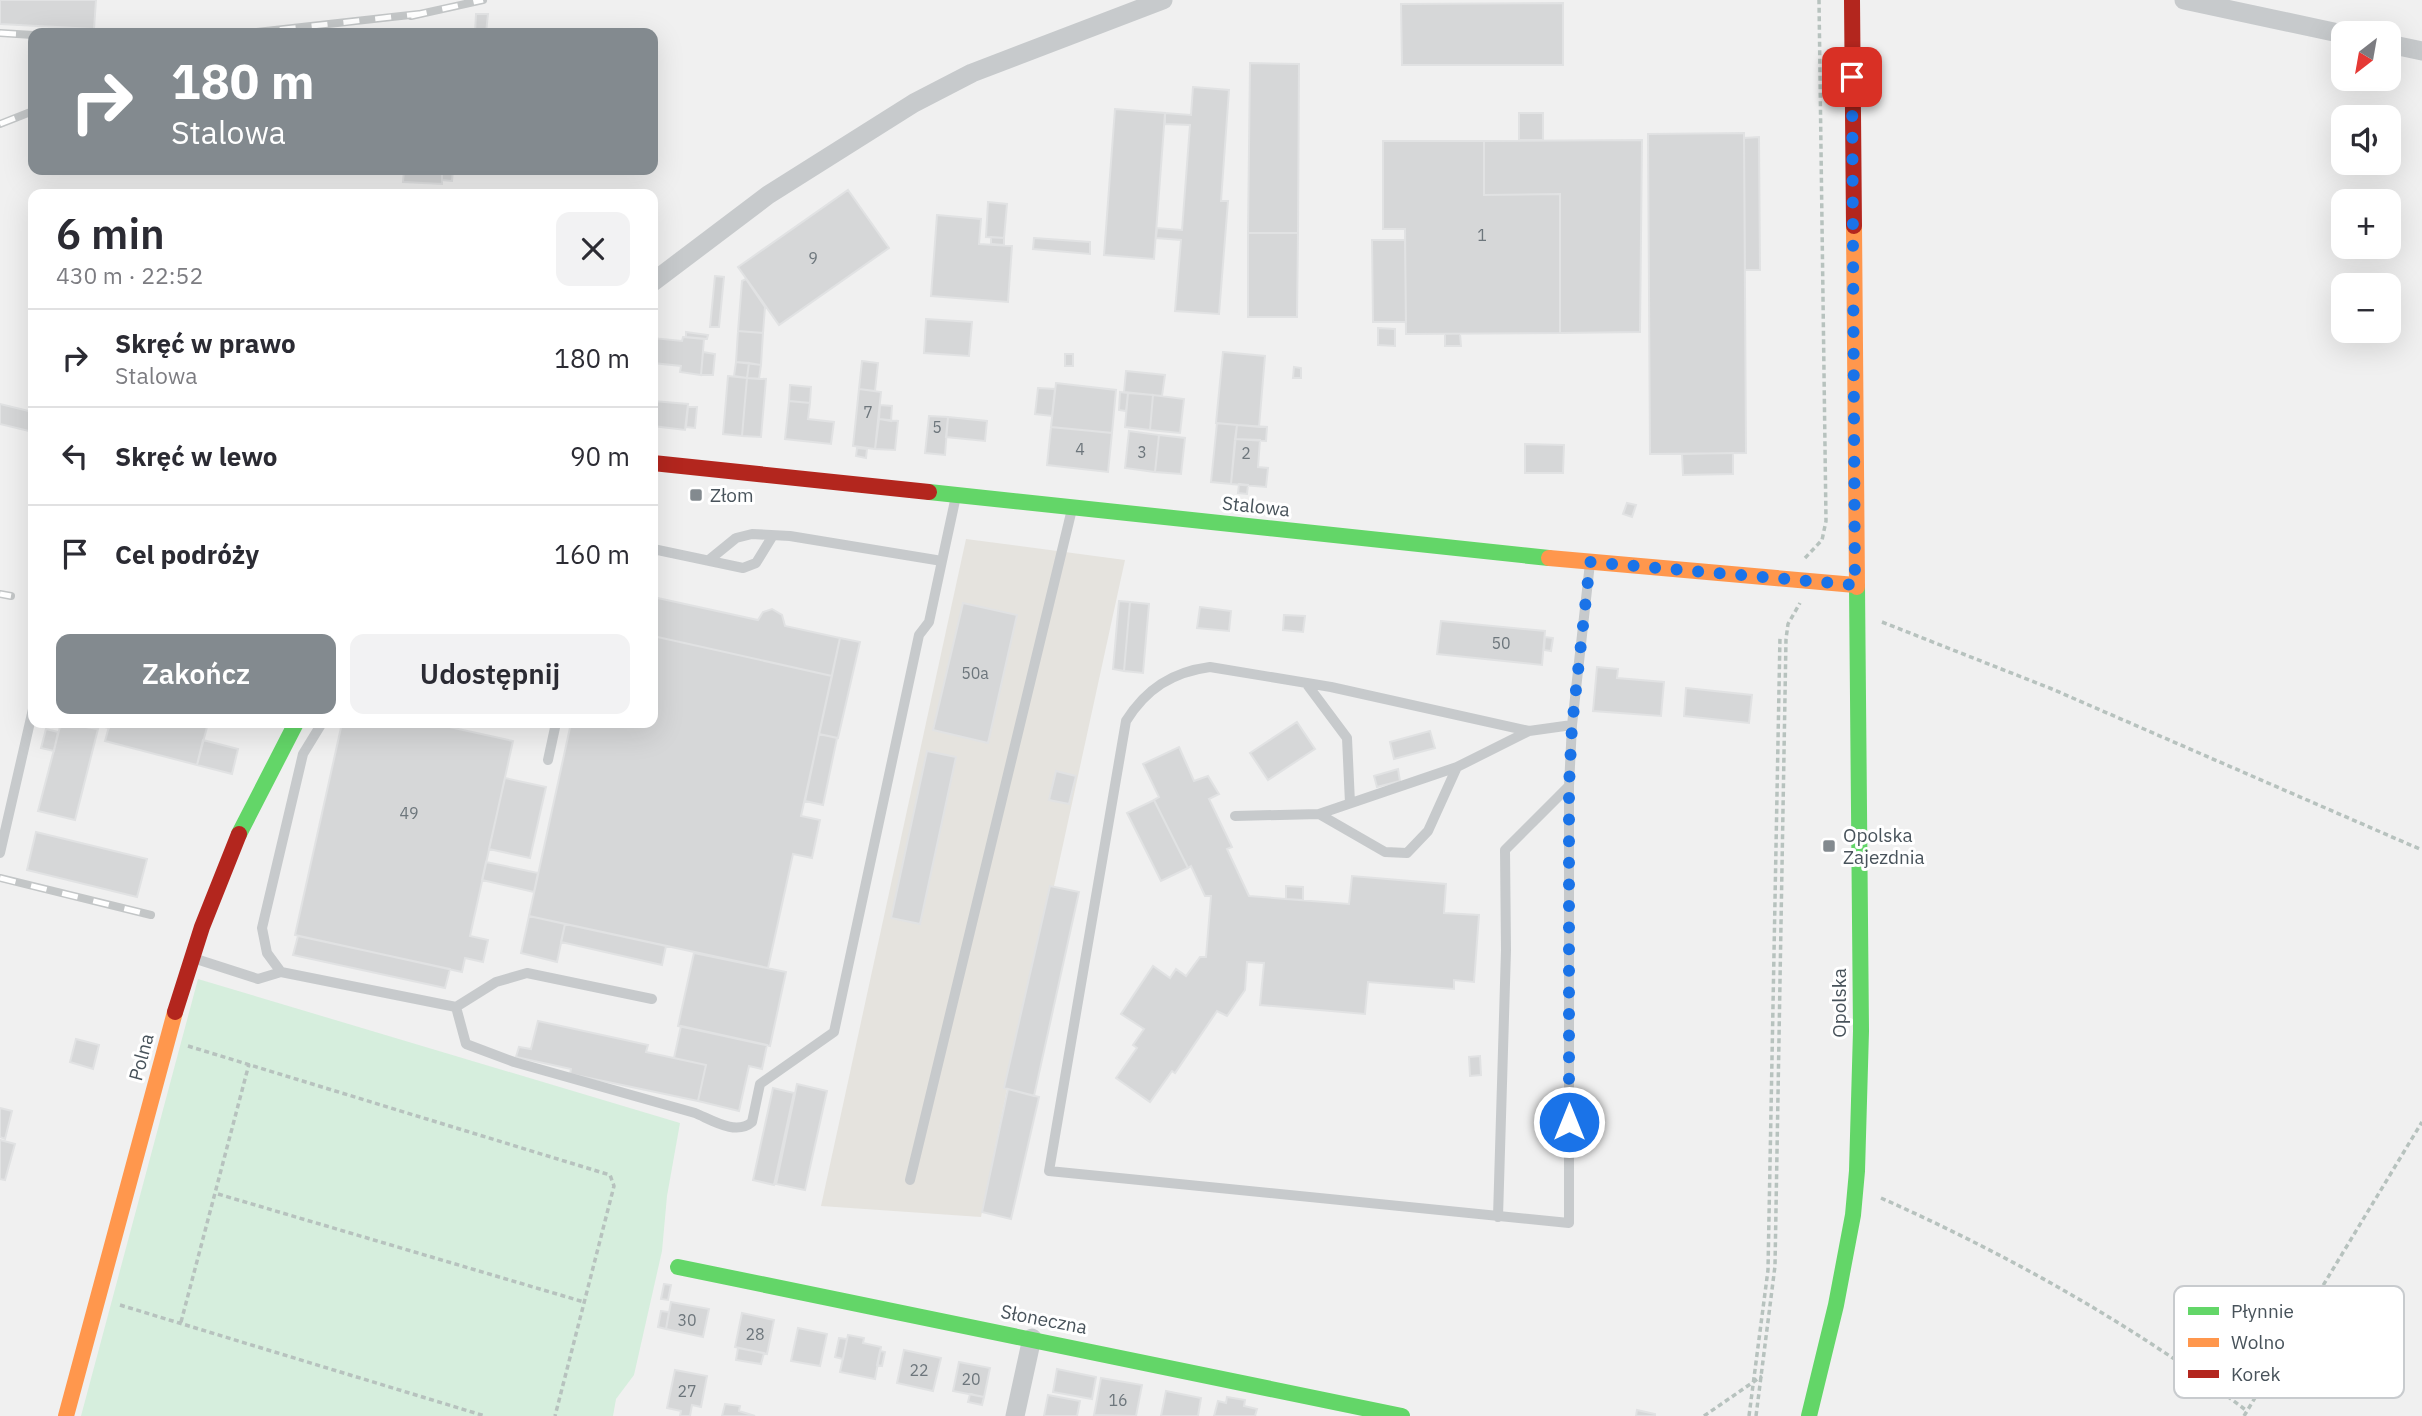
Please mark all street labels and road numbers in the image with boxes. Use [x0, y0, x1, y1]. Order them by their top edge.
street label: Stalowa [1221, 491, 1291, 521]
street label: Opolska [1827, 968, 1851, 1038]
street label: Polna [123, 1031, 159, 1083]
street label: Słoneczna [999, 1299, 1089, 1339]

